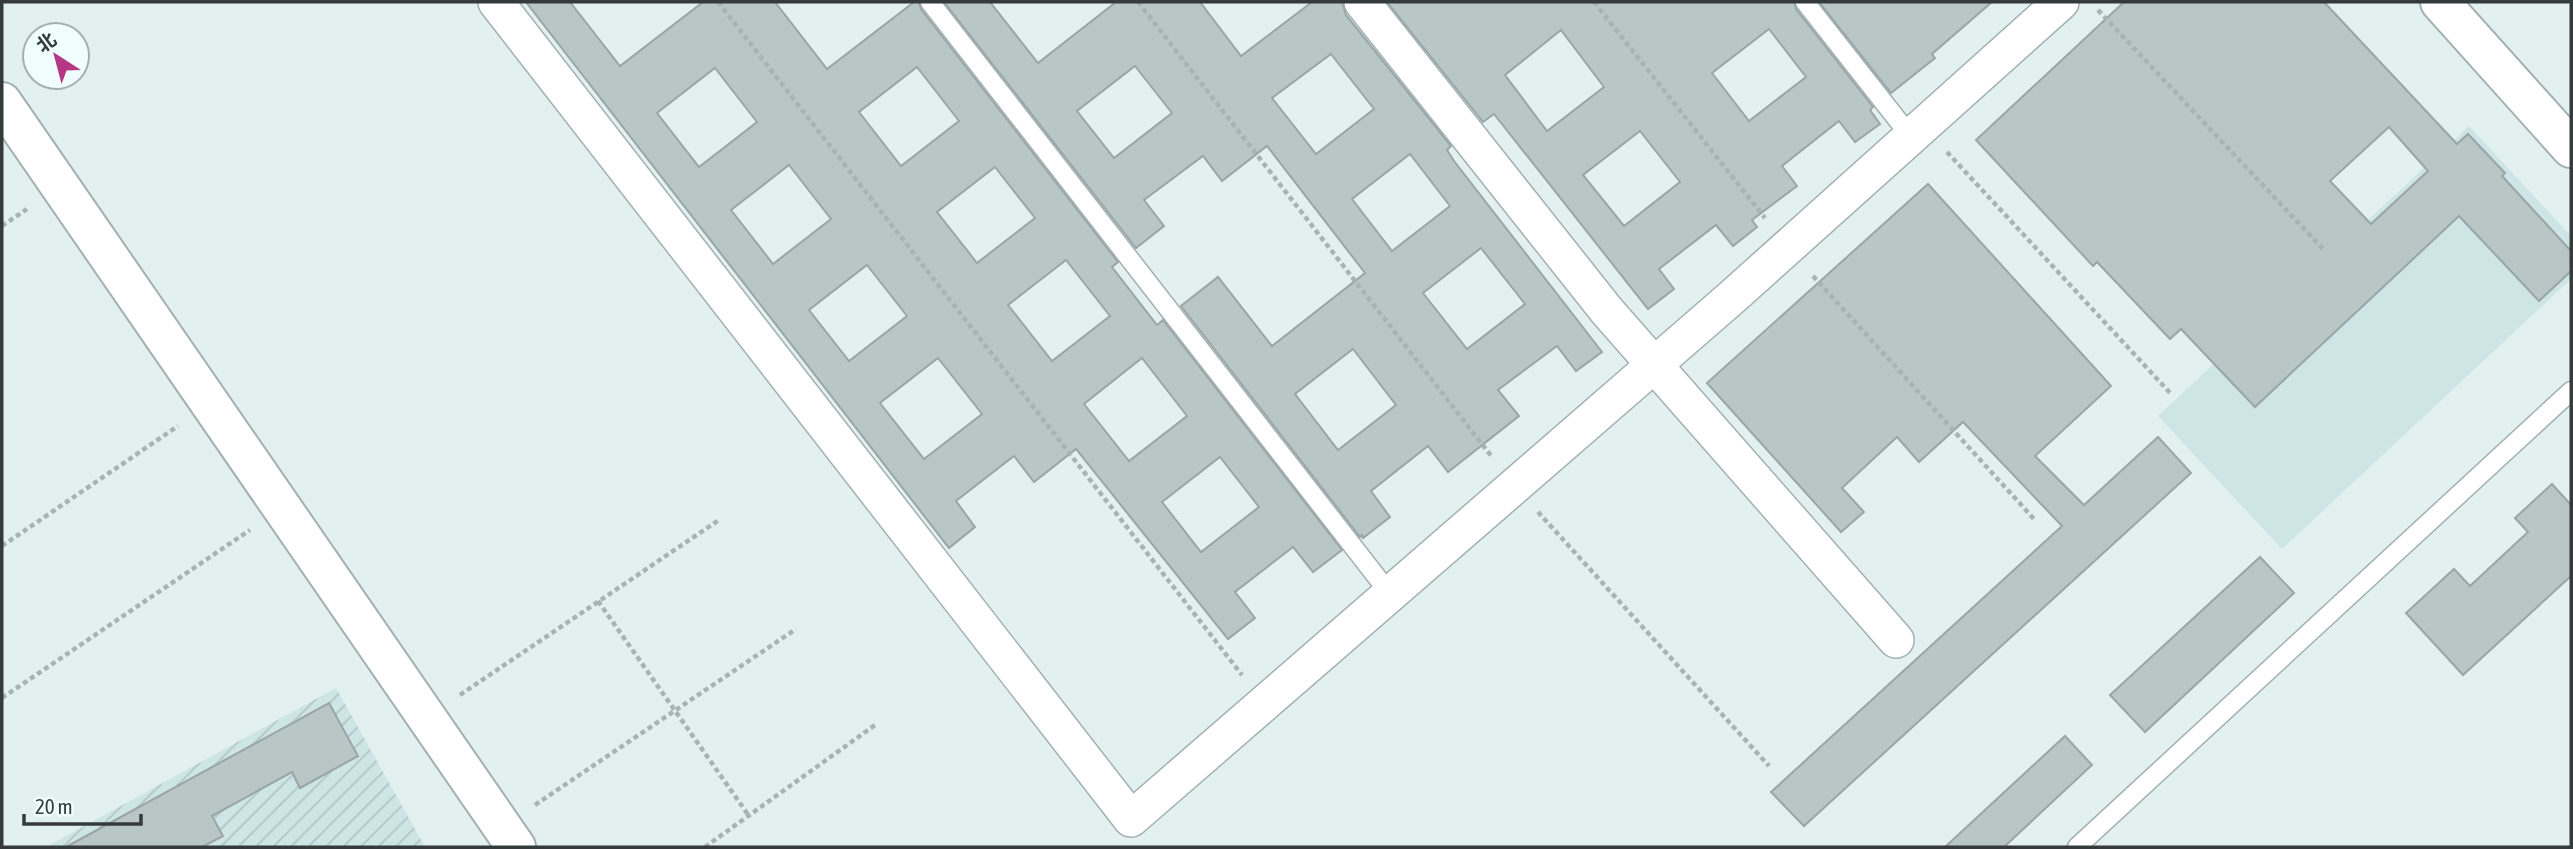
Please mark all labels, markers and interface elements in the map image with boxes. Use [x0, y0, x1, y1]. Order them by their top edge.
north arrow [21, 21, 91, 91]
text: 北 [32, 28, 60, 57]
scale bar [24, 782, 142, 826]
text: 20 m [35, 794, 73, 818]

